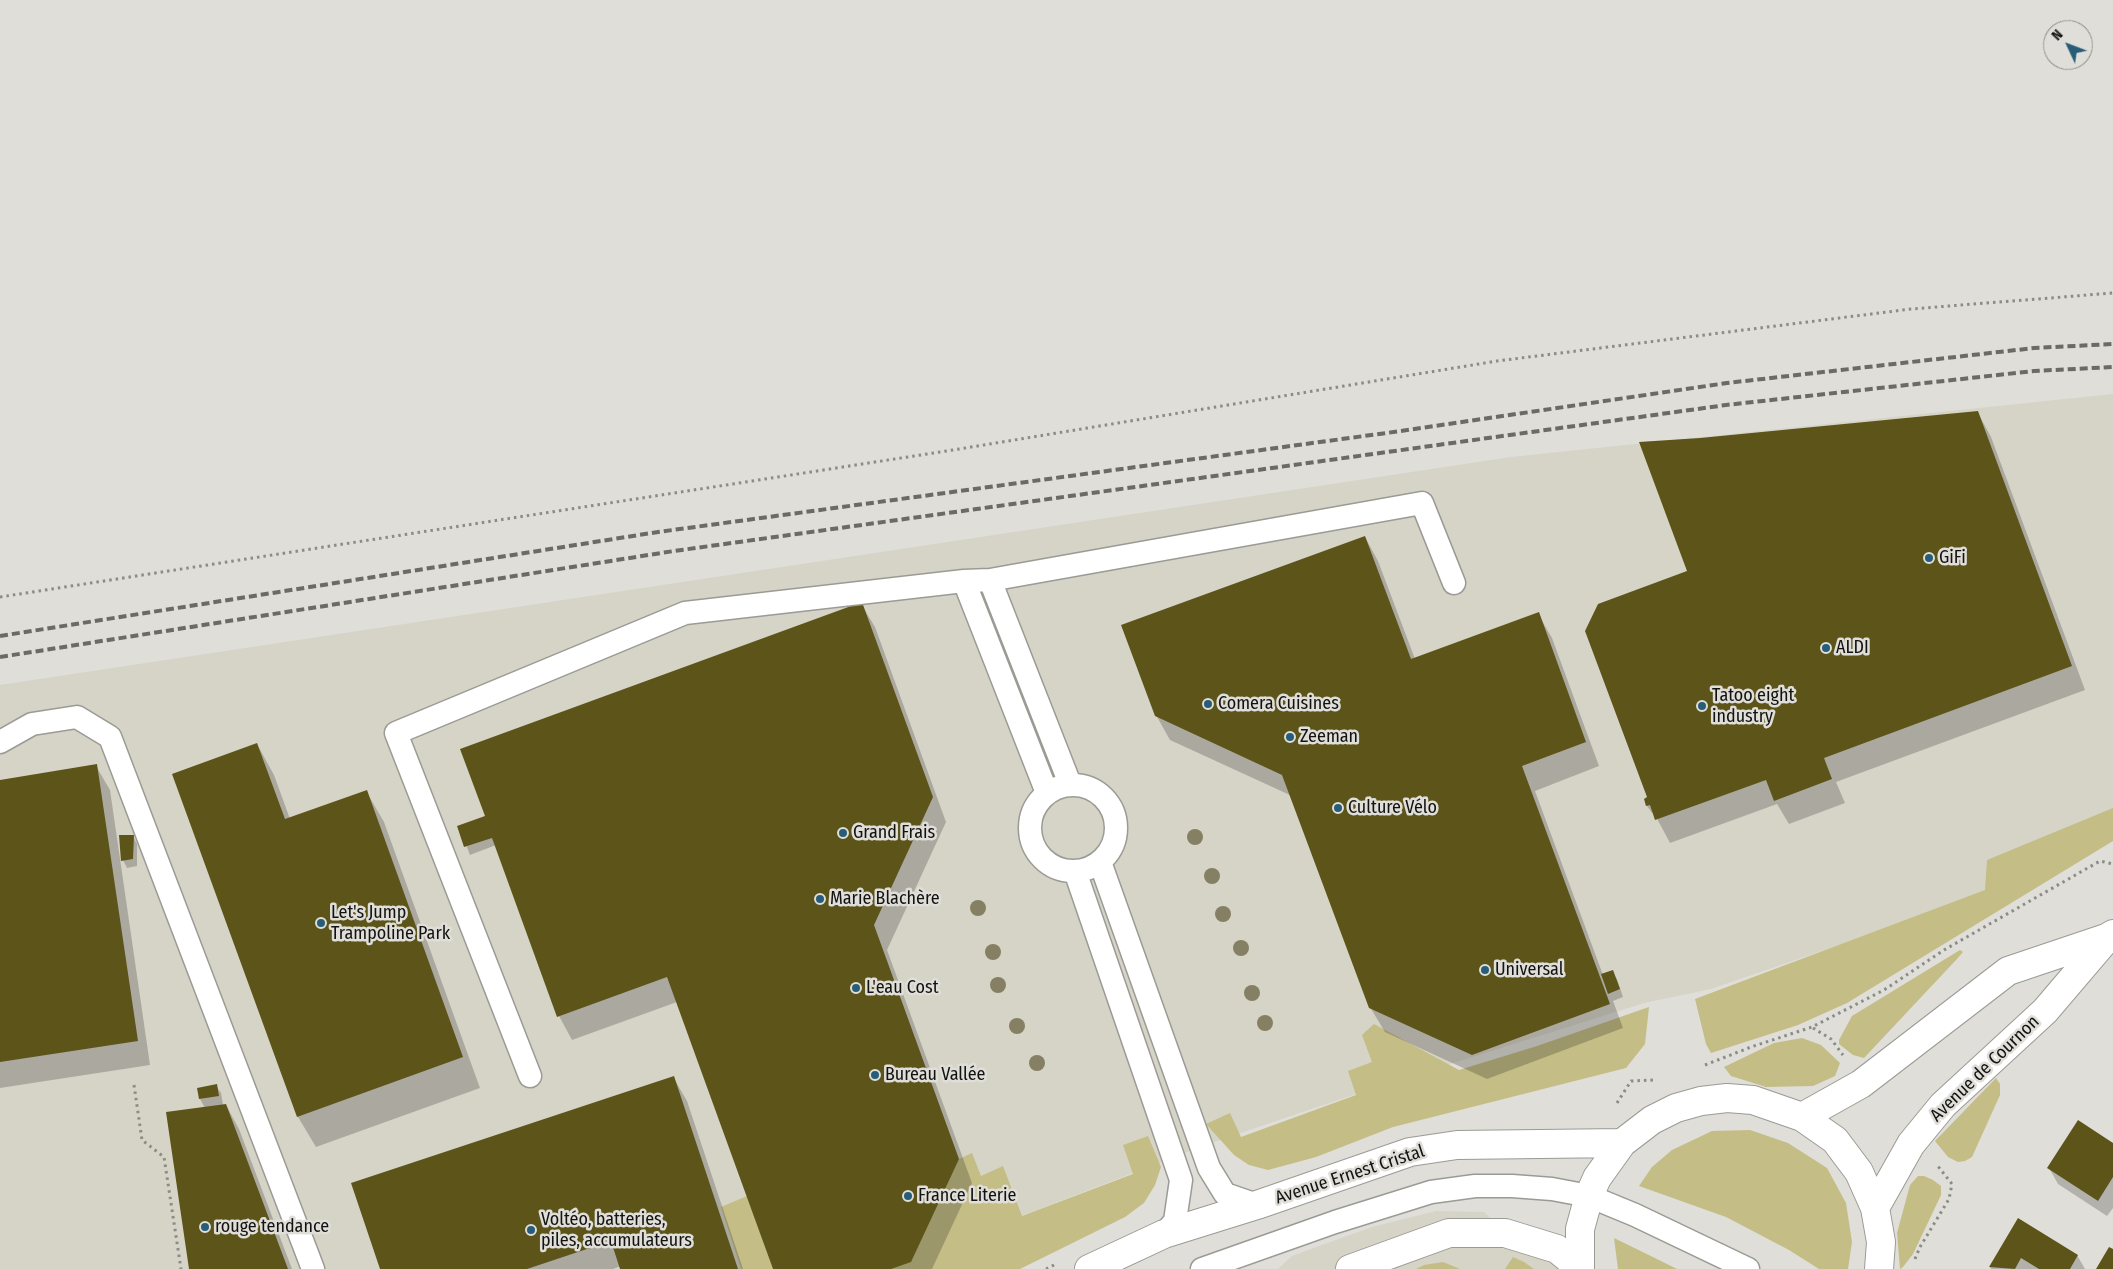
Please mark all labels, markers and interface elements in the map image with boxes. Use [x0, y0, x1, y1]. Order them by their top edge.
north arrow [2043, 20, 2093, 70]
text: N [2048, 26, 2066, 44]
place label: GiFi [1939, 547, 1966, 569]
marker: GiFi [1923, 552, 1935, 564]
place label: ALDI [1836, 637, 1869, 659]
marker: ALDI [1820, 642, 1832, 654]
place label: Tatoo eight industry [1712, 685, 1794, 728]
place label: Comera Cuisines [1218, 693, 1339, 715]
marker: Comera Cuisines [1202, 698, 1214, 710]
marker: Tatoo eight industry [1696, 700, 1708, 712]
place label: Zeeman [1300, 726, 1358, 748]
marker: Zeeman [1284, 731, 1296, 743]
place label: Culture Vélo [1348, 797, 1437, 819]
marker: Culture Vélo [1332, 802, 1344, 814]
place label: Grand Frais [853, 822, 935, 844]
marker: Grand Frais [837, 827, 849, 839]
place label: Marie Blachère [830, 888, 940, 910]
marker: Marie Blachère [814, 893, 826, 905]
place label: Let's Jump Trampoline Park [331, 902, 450, 944]
marker: Let's Jump Trampoline Park [315, 917, 327, 929]
place label: Universal [1495, 959, 1563, 981]
marker: Universal [1479, 964, 1491, 976]
place label: L'eau Cost [866, 977, 939, 999]
marker: L'eau Cost [850, 982, 862, 994]
street label: Avenue de Cournon [1926, 1011, 2044, 1127]
place label: Bureau Vallée [885, 1064, 986, 1086]
marker: Bureau Vallée [869, 1069, 881, 1081]
street label: Avenue Ernest Cristal [1273, 1141, 1427, 1209]
place label: France Literie [918, 1185, 1016, 1207]
marker: France Literie [902, 1190, 914, 1202]
place label: Voltéo, batteries, piles, accumulateurs [541, 1209, 692, 1252]
place label: rouge tendance [215, 1216, 329, 1238]
marker: rouge tendance [199, 1221, 211, 1233]
marker: Voltéo, batteries, piles, accumulateurs [525, 1224, 537, 1236]

